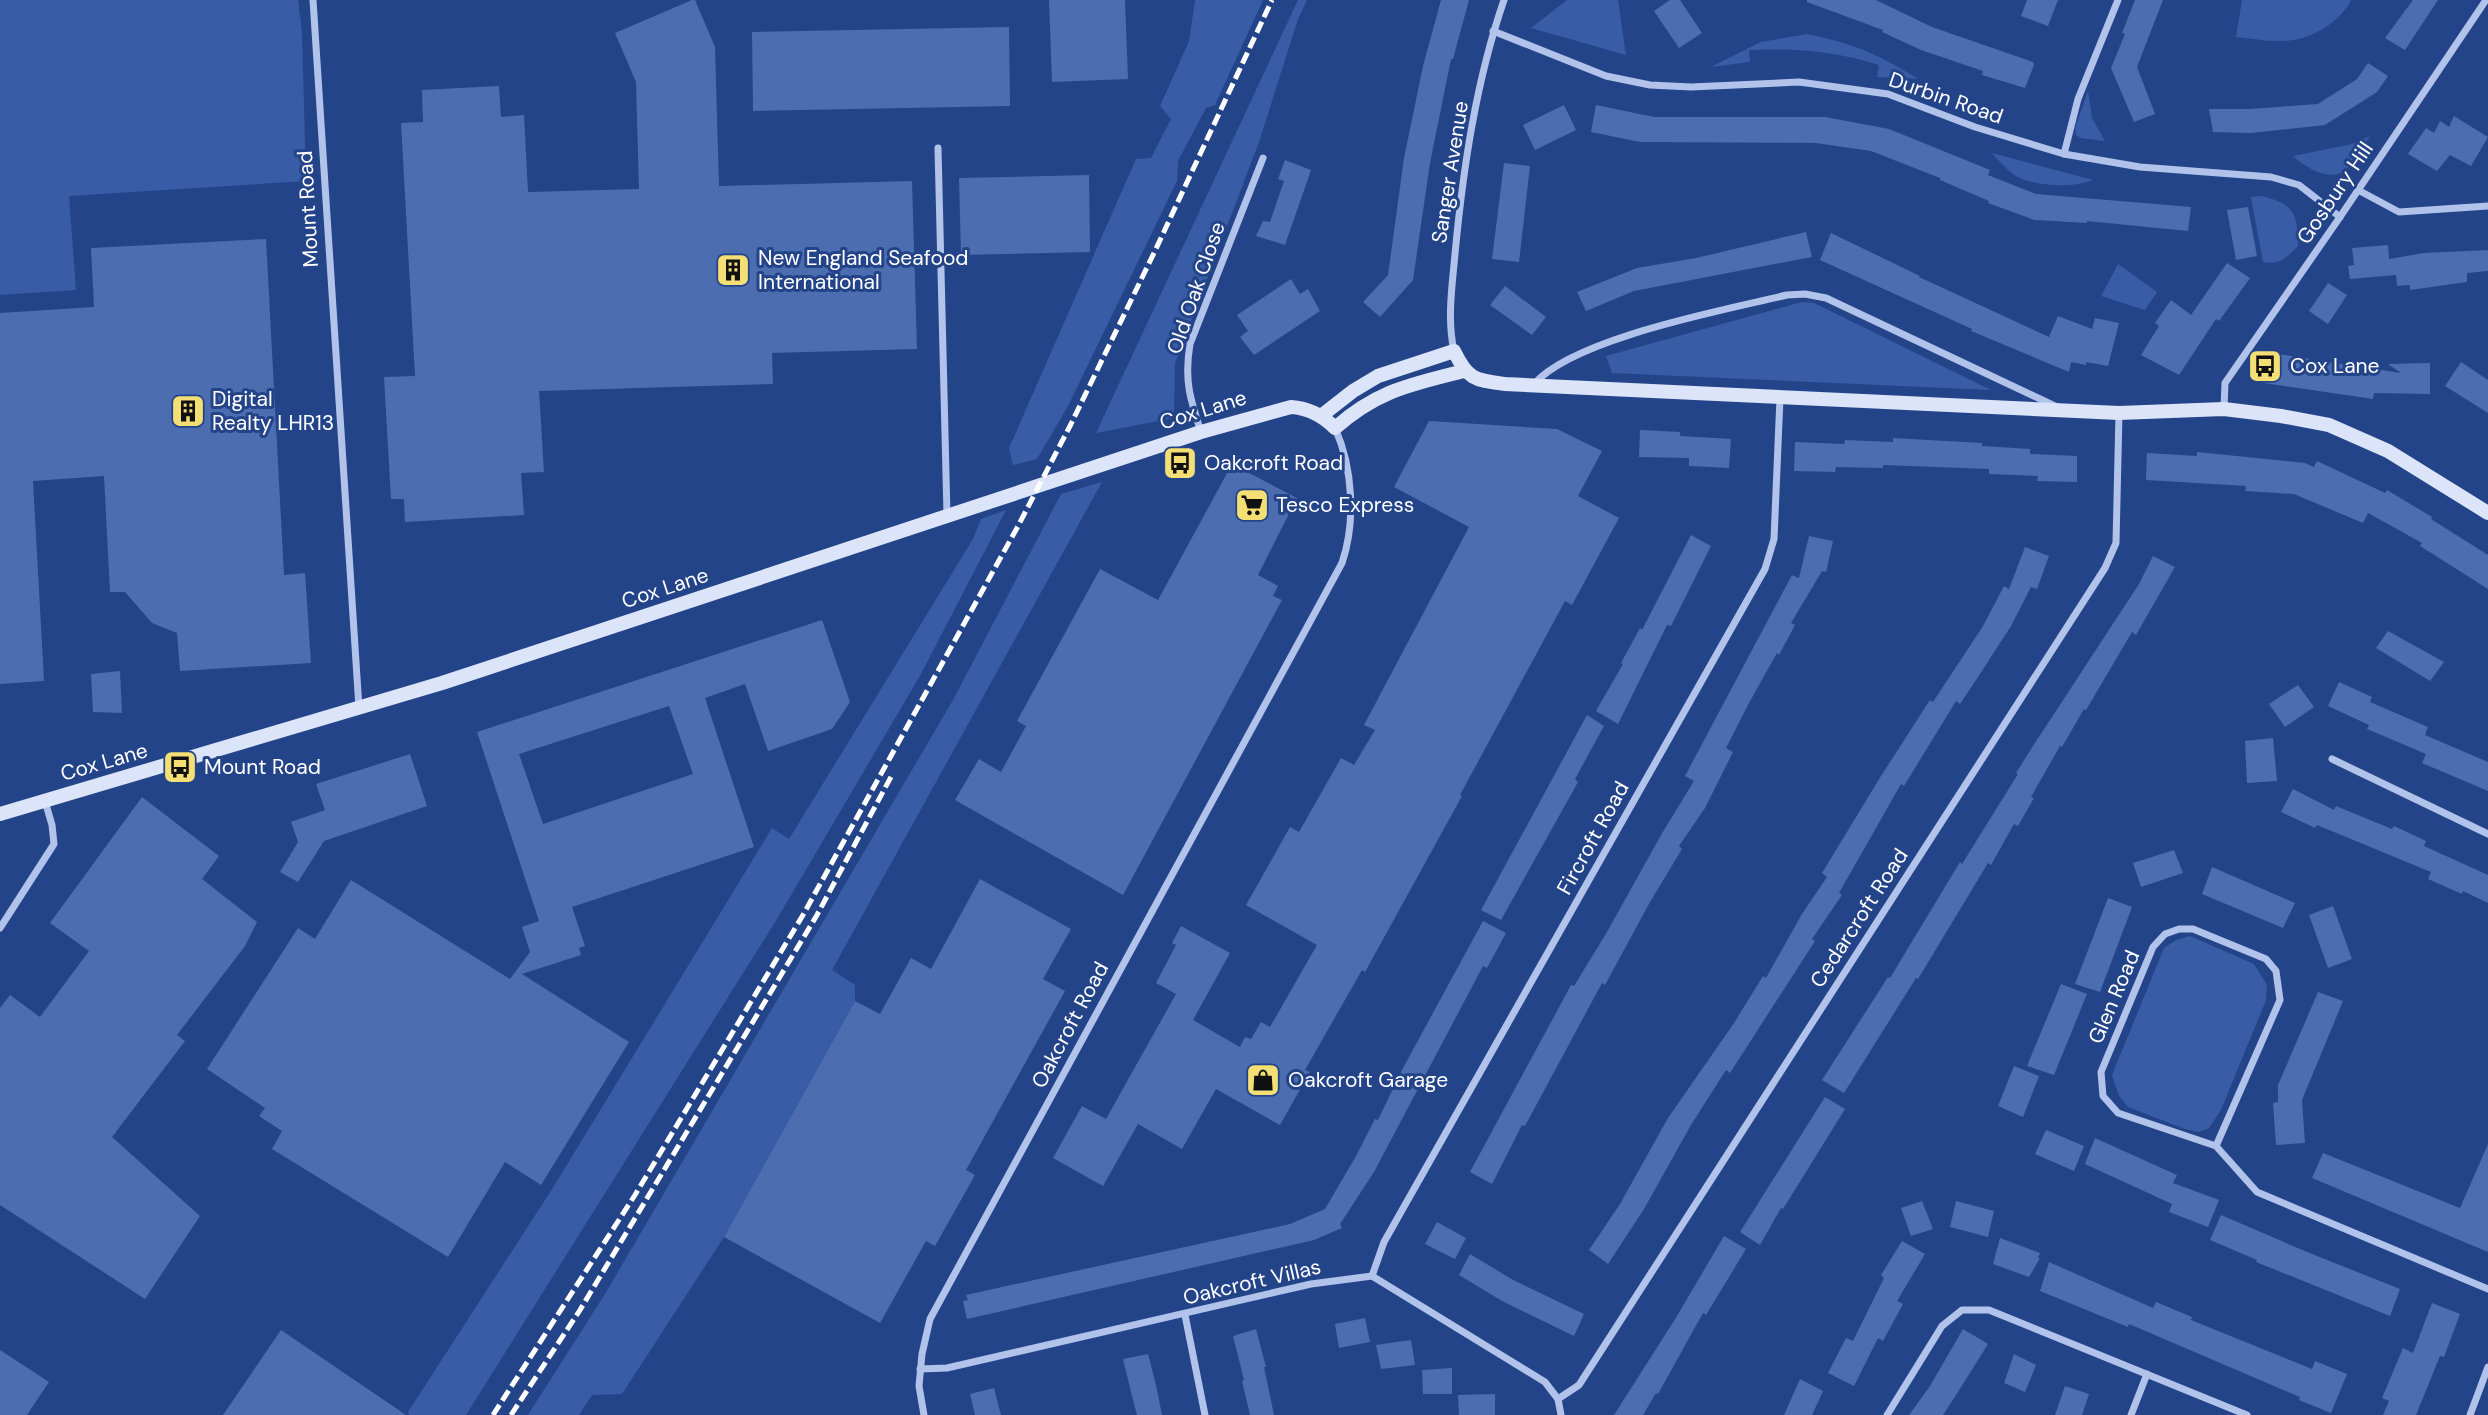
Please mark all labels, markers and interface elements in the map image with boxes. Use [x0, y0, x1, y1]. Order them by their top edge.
street label: Durbin Road [1885, 65, 2007, 131]
street label: Sanger Avenue [1425, 99, 1475, 245]
street label: Gosbury Hill [2290, 136, 2380, 250]
street label: Mount Road [291, 150, 325, 268]
street label: Old Oak Close [1160, 218, 1232, 358]
place label: New England Seafood International [758, 244, 969, 296]
building icon: New England Seafood International [714, 251, 752, 289]
bus stop icon: Cox Lane [2246, 347, 2284, 385]
place label: Cox Lane [2290, 352, 2380, 380]
street label: Cox Lane [1156, 384, 1250, 436]
place label: Digital Realty LHR13 [212, 385, 334, 437]
building icon: Digital Realty LHR13 [169, 392, 207, 430]
bus stop icon: Oakcroft Road [1161, 444, 1199, 482]
place label: Oakcroft Road [1204, 449, 1343, 477]
supermarket icon: Tesco Express [1233, 486, 1271, 524]
place label: Tesco Express [1276, 491, 1414, 519]
street label: Cox Lane [618, 561, 712, 615]
street label: Cox Lane [57, 736, 151, 788]
bus stop icon: Mount Road [161, 748, 199, 786]
place label: Mount Road [204, 753, 321, 781]
street label: Fircroft Road [1550, 776, 1636, 900]
street label: Cedarcroft Road [1804, 843, 1914, 993]
street label: Glen Road [2082, 946, 2146, 1048]
street label: Oakcroft Road [1025, 957, 1115, 1093]
shop icon: Oakcroft Garage [1244, 1061, 1282, 1099]
place label: Oakcroft Garage [1288, 1066, 1448, 1094]
street label: Oakcroft Villas [1180, 1253, 1324, 1311]

